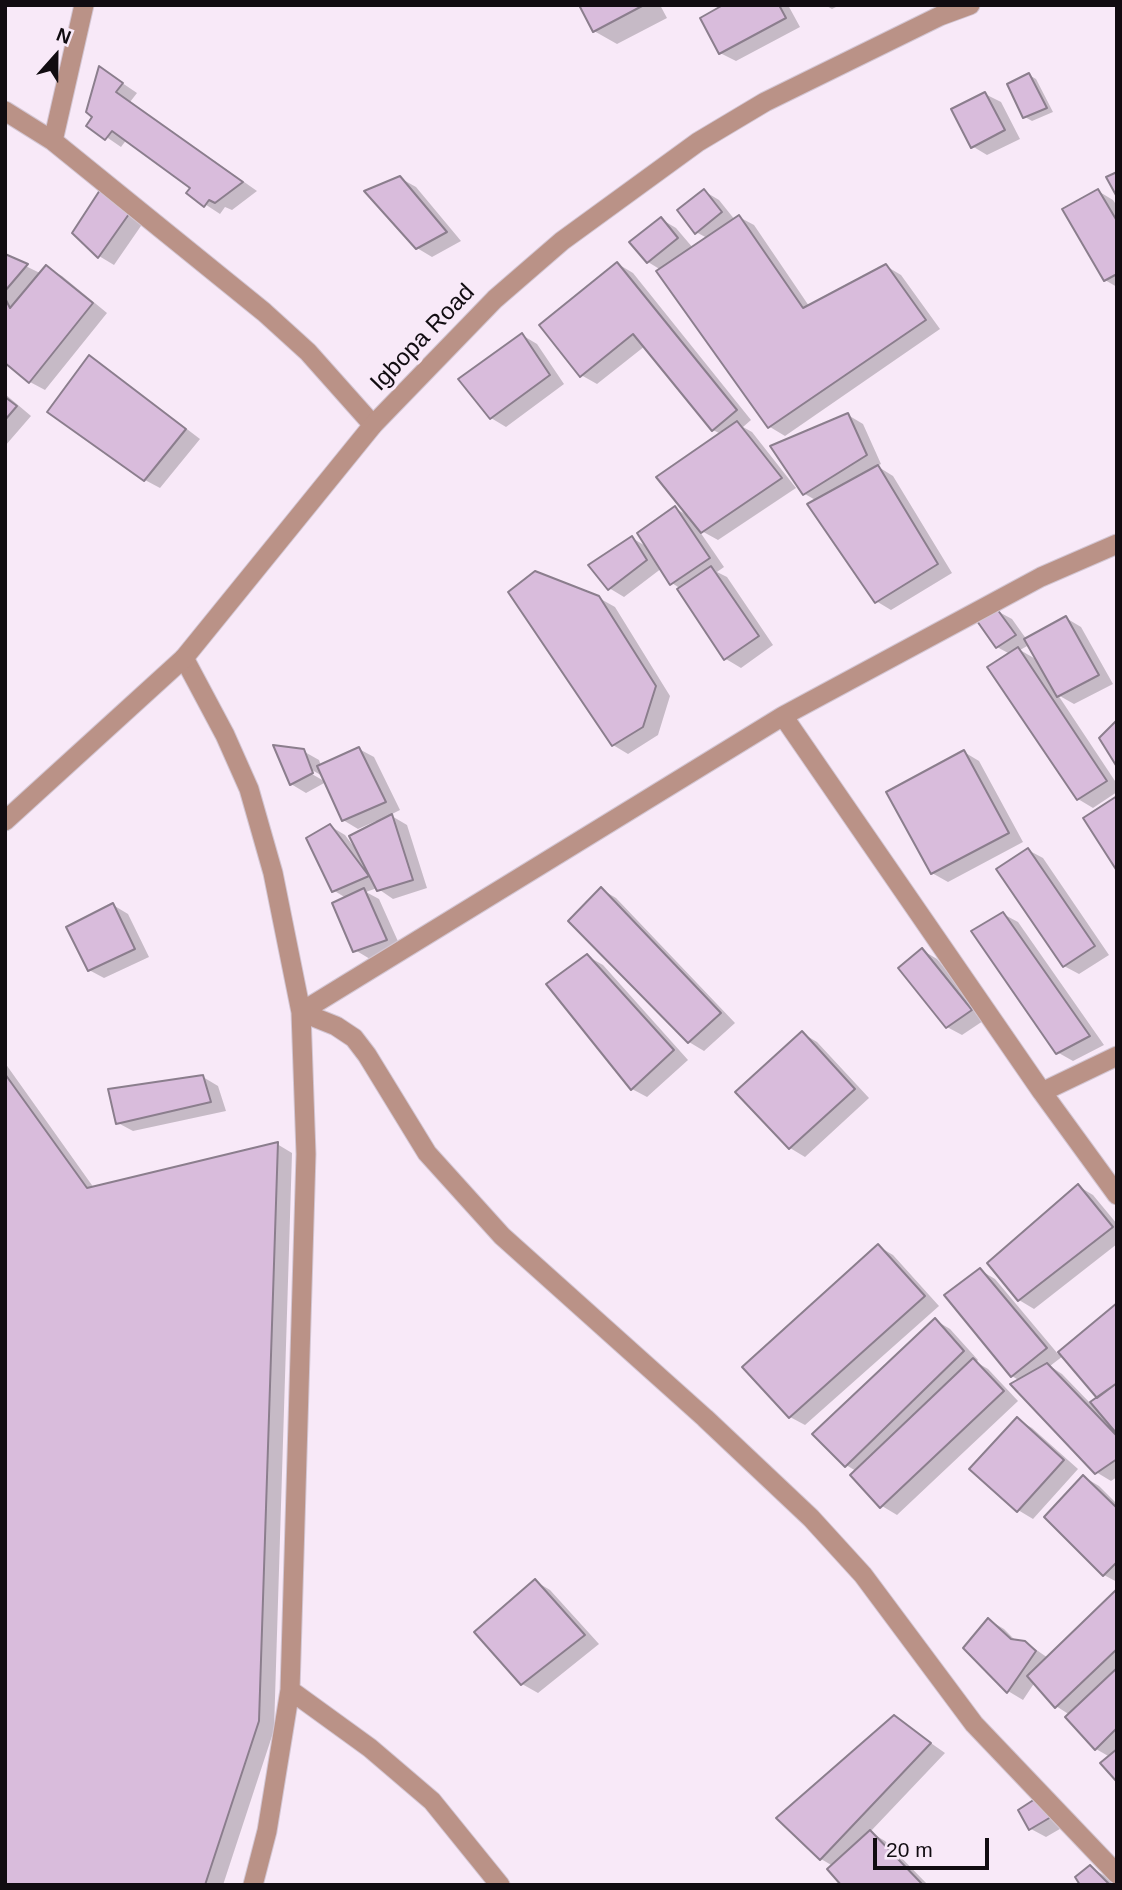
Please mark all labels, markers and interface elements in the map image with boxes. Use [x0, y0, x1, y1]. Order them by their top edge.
north arrow [21, 21, 91, 91]
text: N [54, 24, 74, 48]
street label: Igbopa Road [365, 279, 481, 397]
scale bar [877, 1824, 992, 1868]
text: 20 m [886, 1838, 933, 1861]

